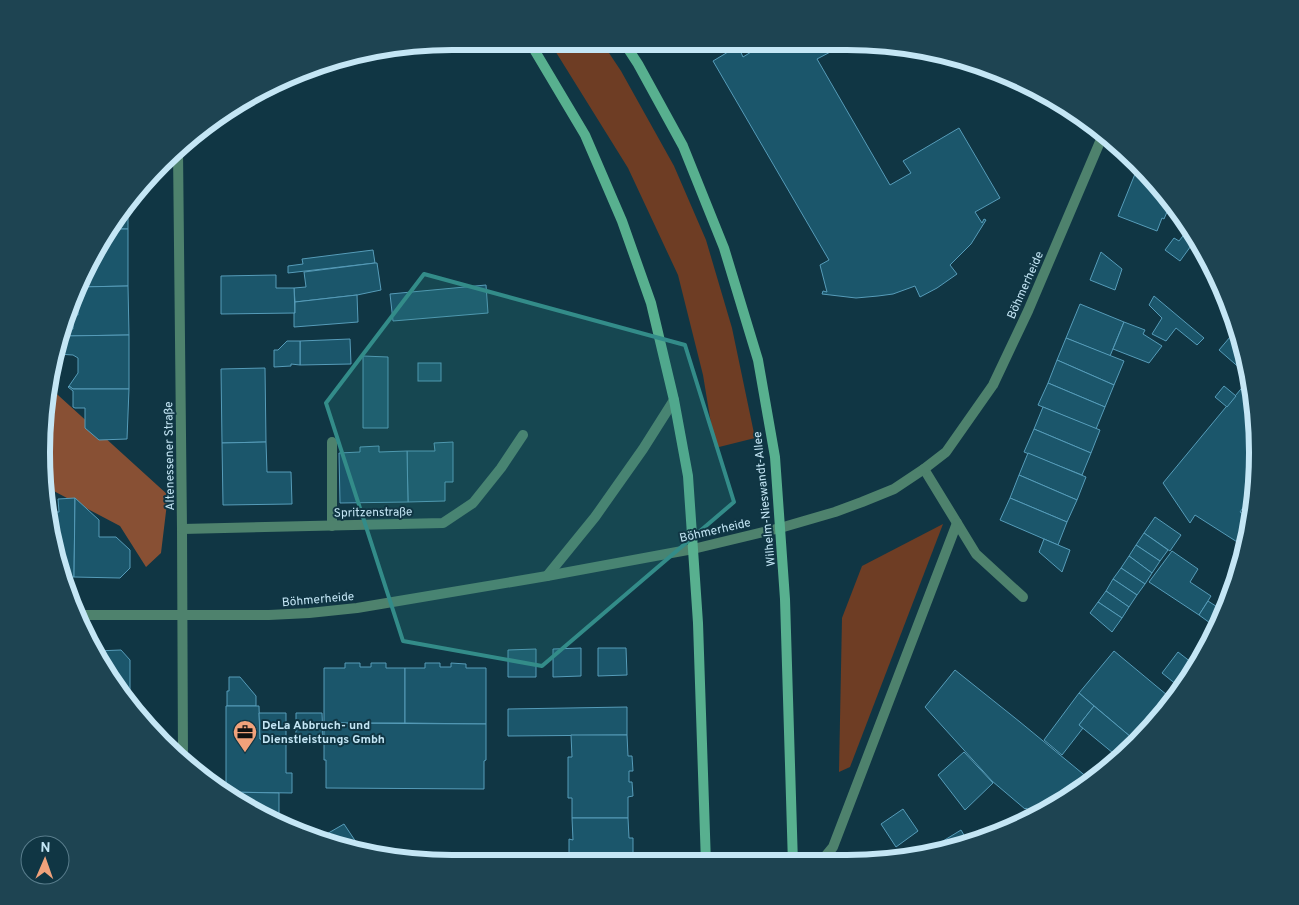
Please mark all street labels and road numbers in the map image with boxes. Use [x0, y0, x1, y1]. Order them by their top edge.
street label: Böhmerheide [1004, 249, 1048, 322]
street label: Altenessener Straße [161, 401, 179, 511]
street label: Wilhelm-Nieswandt-Allee [750, 431, 780, 567]
street label: Spritzenstraße [334, 504, 412, 522]
street label: Böhmerheide [678, 515, 752, 547]
street label: Böhmerheide [281, 589, 355, 611]

